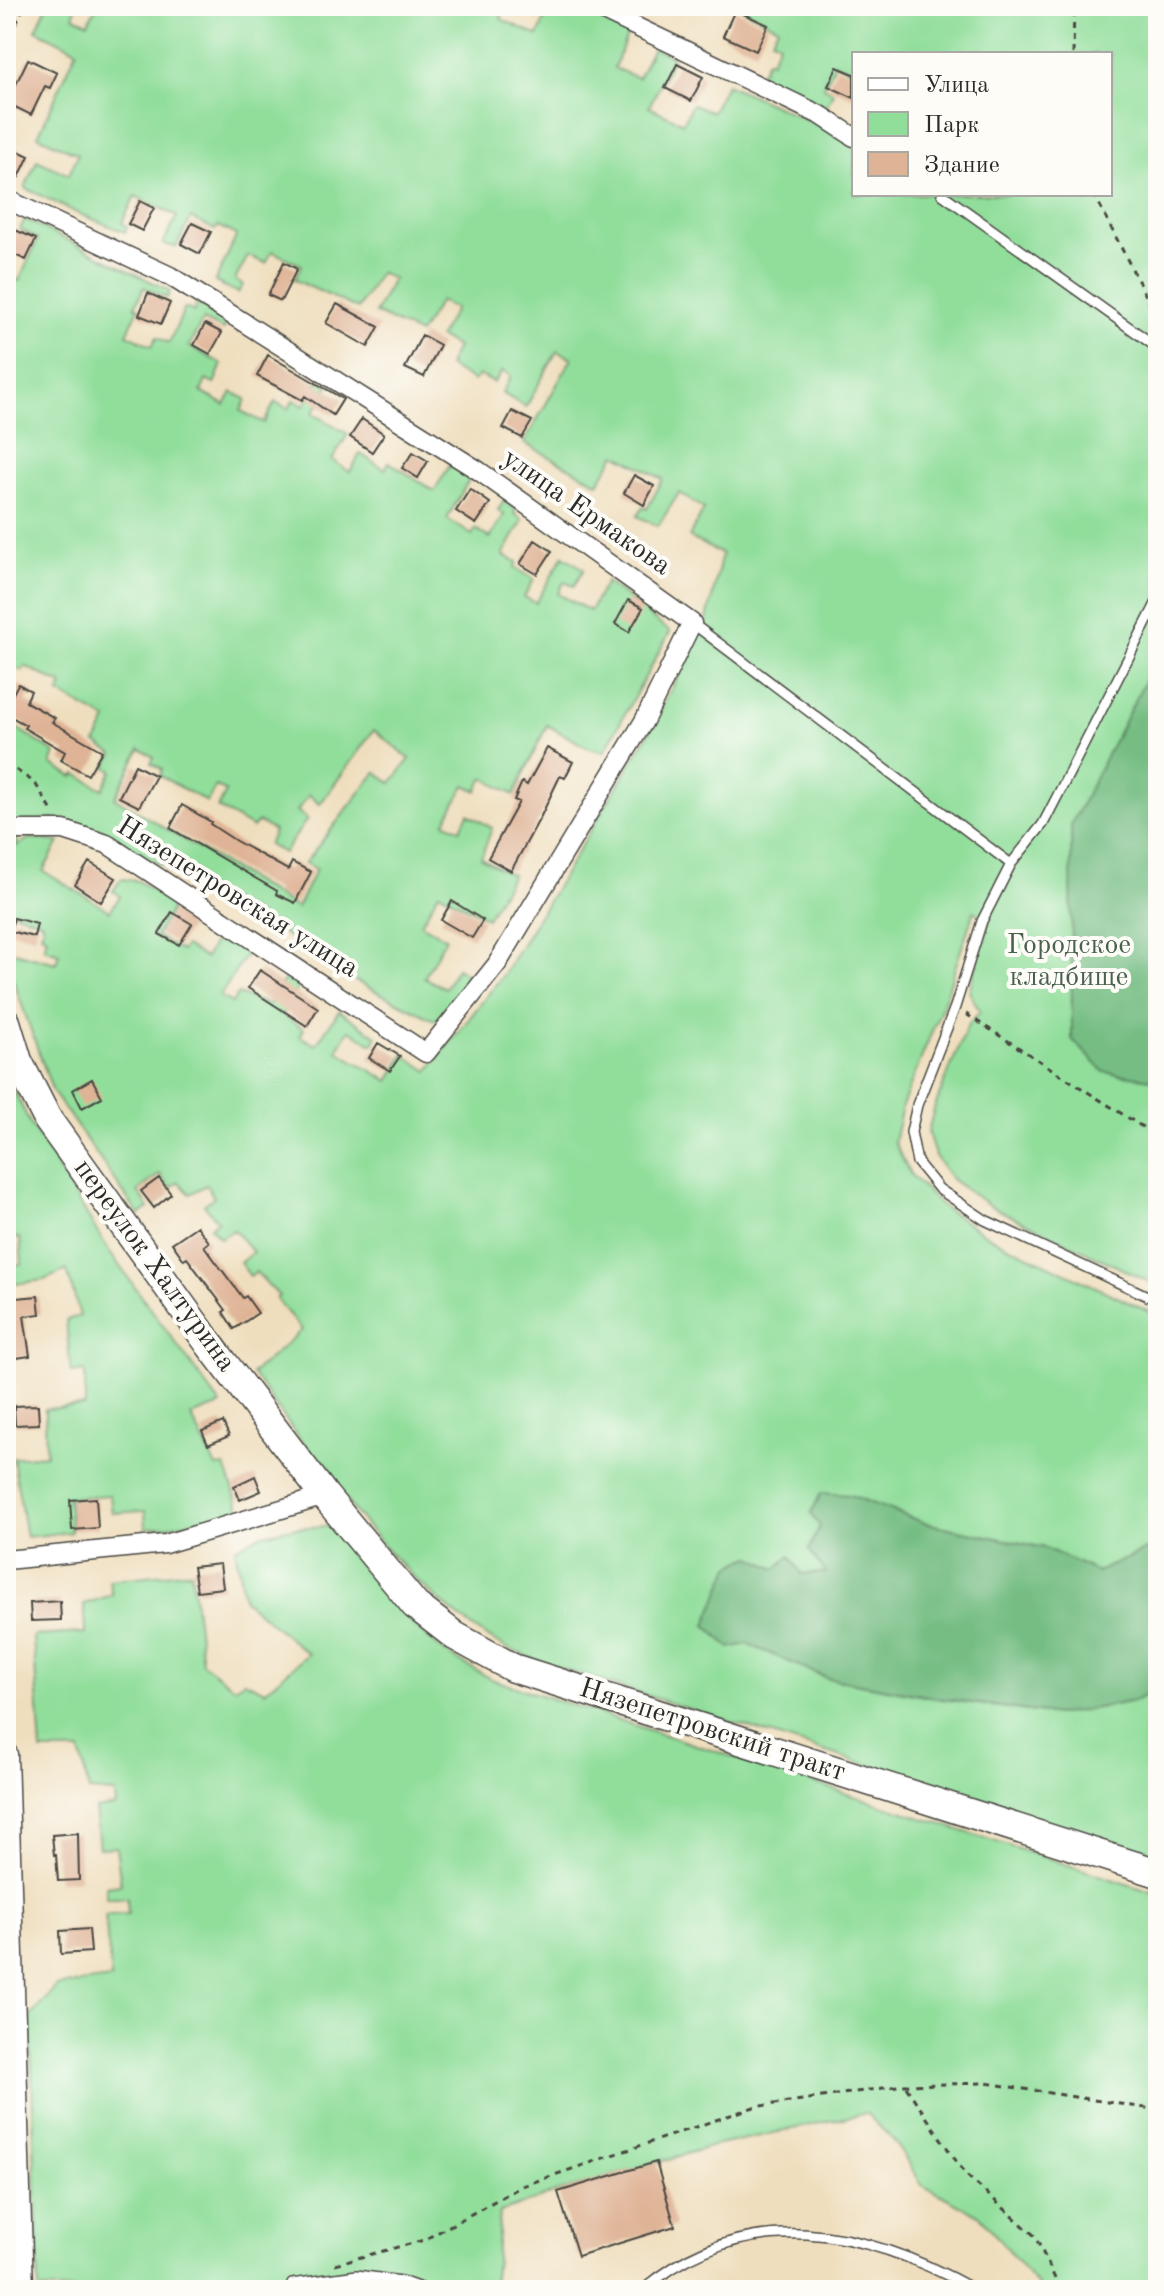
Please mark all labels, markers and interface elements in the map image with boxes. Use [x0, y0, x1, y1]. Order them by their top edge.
legend [852, 52, 1112, 196]
text: Улица [924, 74, 989, 98]
text: Парк [924, 114, 979, 138]
text: Здание [924, 154, 1000, 178]
street label: улица Ермакова [497, 445, 675, 581]
street label: Нязепетровская улица [111, 812, 363, 984]
park label: Городское кладбище [1007, 932, 1131, 992]
street label: переулок Халтурина [68, 1155, 240, 1377]
street label: Нязепетровский тракт [575, 1675, 849, 1787]

